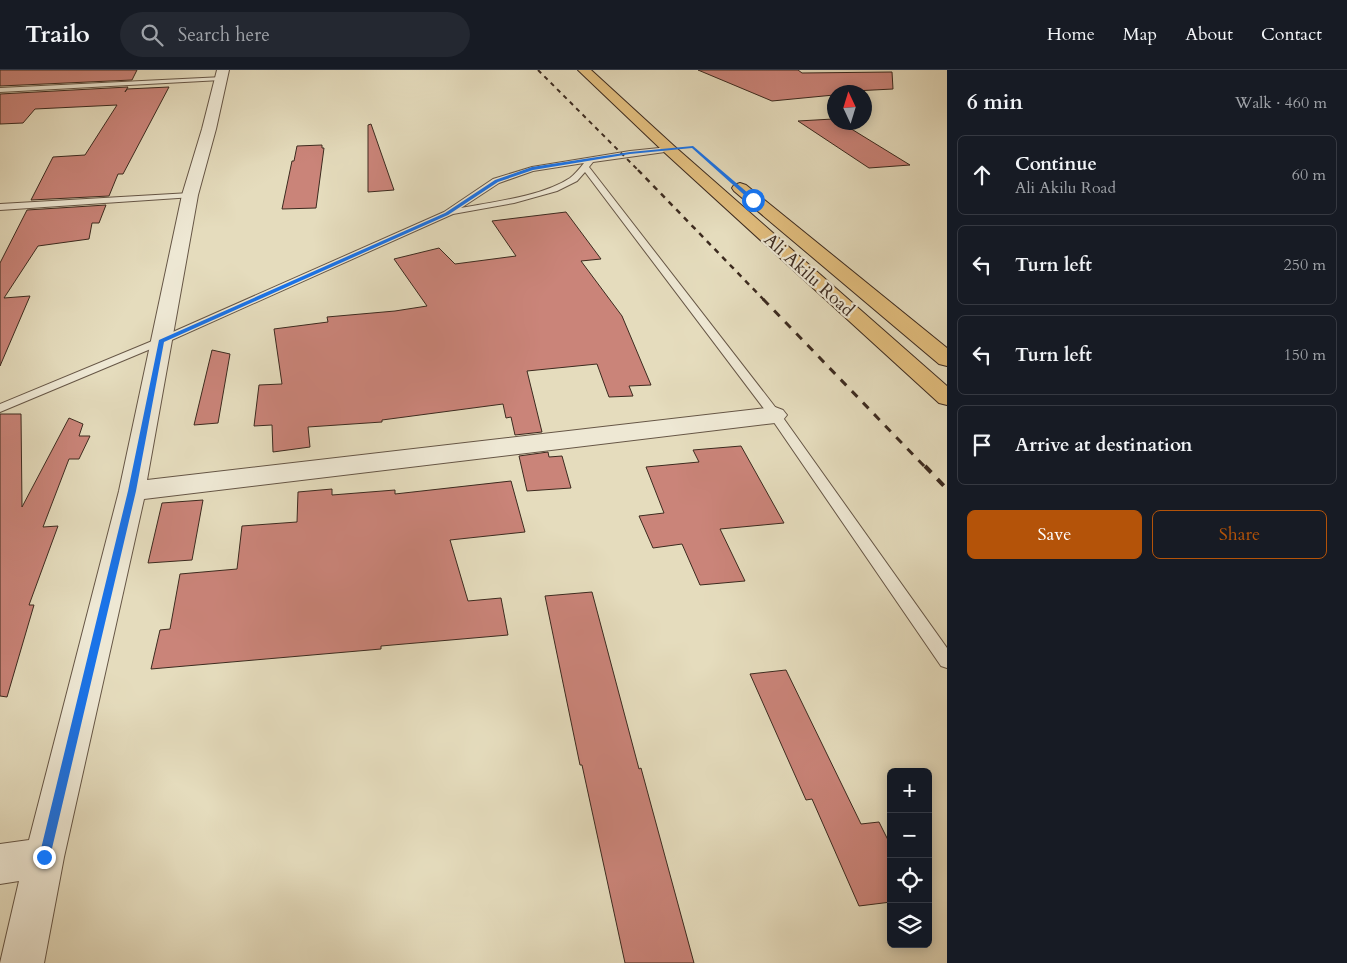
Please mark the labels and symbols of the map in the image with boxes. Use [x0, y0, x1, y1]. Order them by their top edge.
north arrow [827, 85, 872, 130]
route start [742, 189, 765, 212]
street label: Ali Akilu Road [758, 228, 860, 323]
route end [33, 846, 56, 869]

